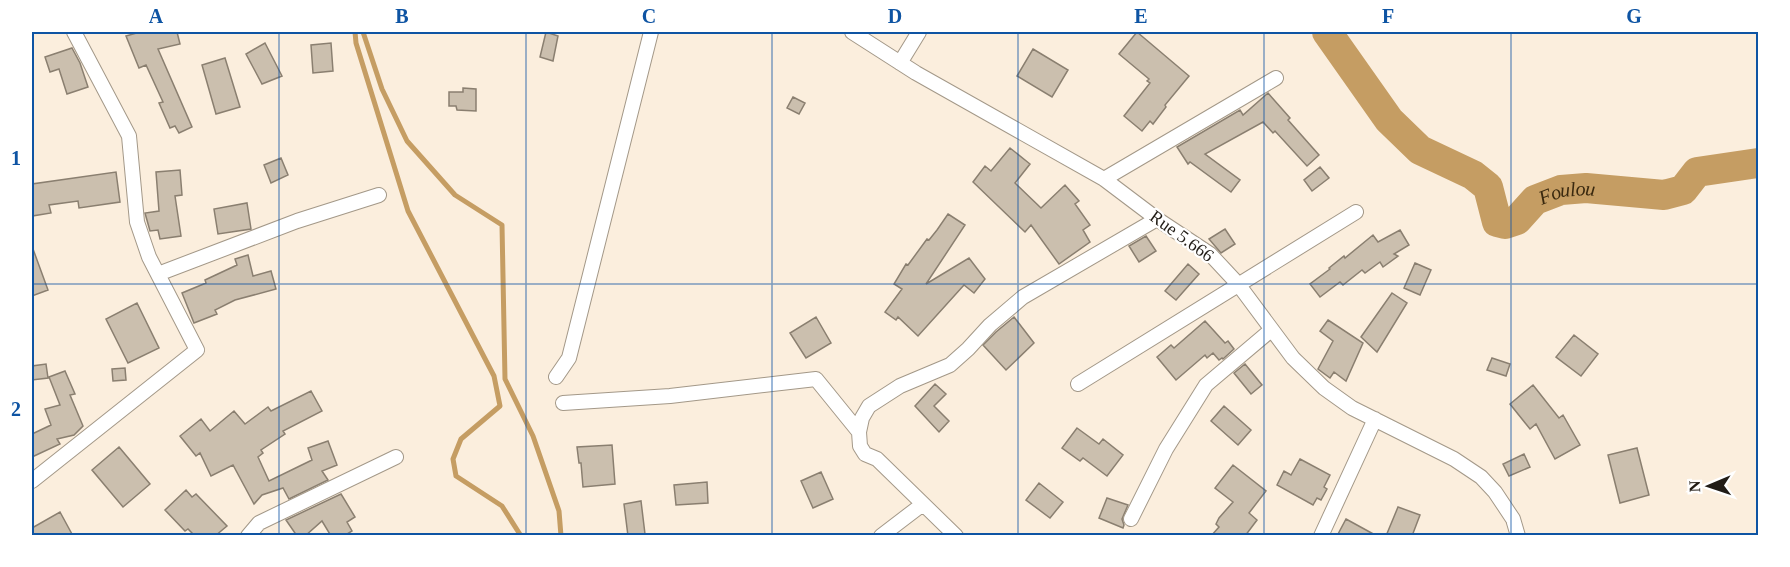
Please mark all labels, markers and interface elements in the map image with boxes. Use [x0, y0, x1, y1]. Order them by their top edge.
text: A [149, 5, 164, 27]
text: B [395, 5, 409, 27]
text: C [642, 5, 656, 27]
text: D [888, 5, 902, 27]
text: E [1134, 5, 1148, 27]
text: F [1382, 5, 1394, 27]
text: G [1626, 5, 1642, 27]
text: 1 [11, 147, 21, 169]
water label: Foulou [1534, 177, 1596, 209]
street label: Rue 5.666 [1146, 206, 1218, 266]
text: 2 [11, 398, 21, 420]
north arrow [1679, 456, 1739, 516]
text: N [1686, 480, 1703, 493]

